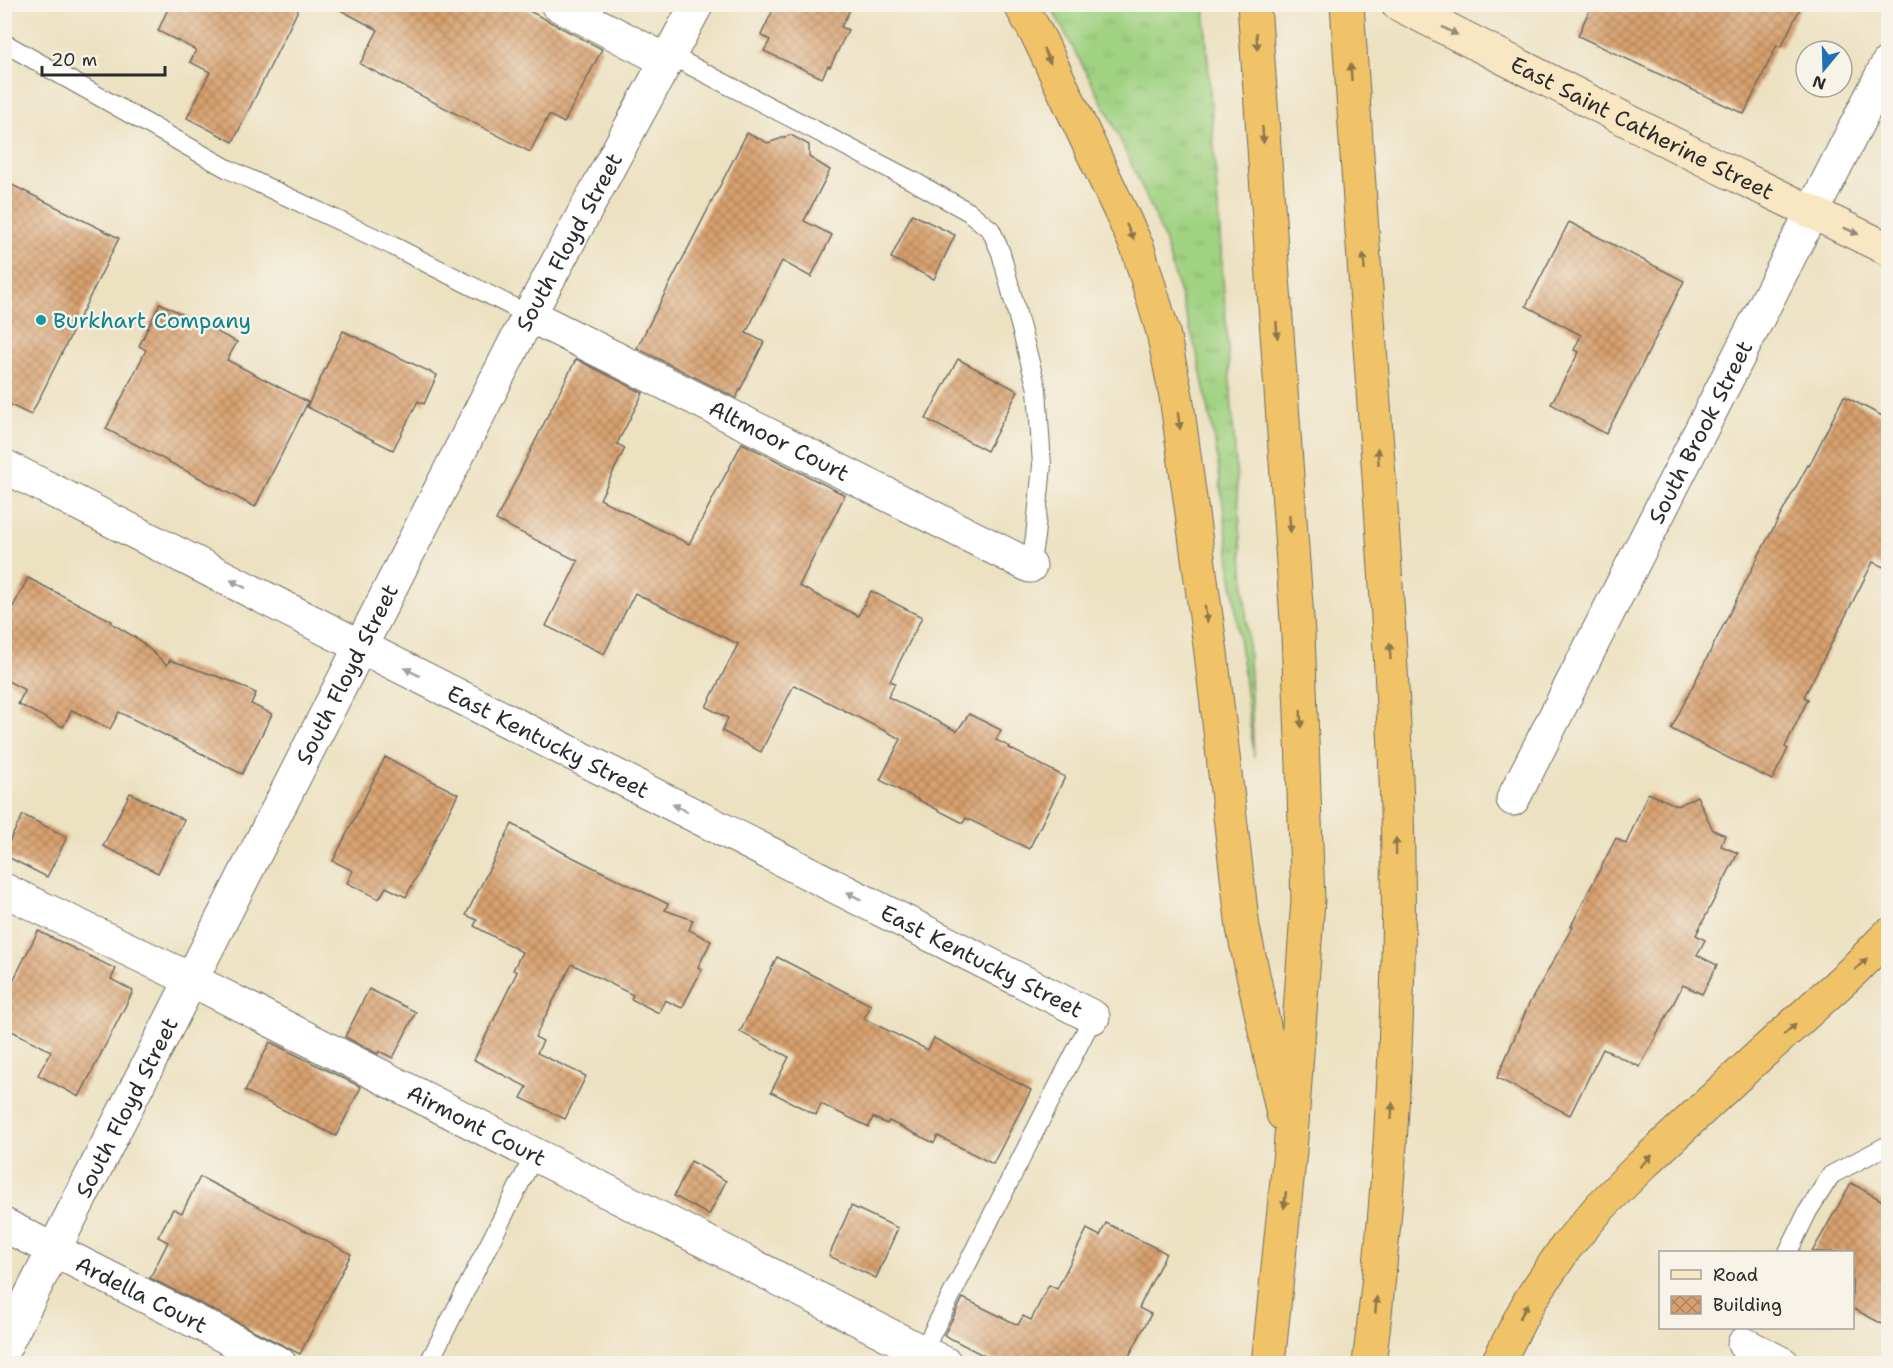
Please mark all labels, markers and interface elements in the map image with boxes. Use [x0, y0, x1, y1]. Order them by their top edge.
one-way arrow [1442, 26, 1459, 36]
one-way arrow [1252, 31, 1261, 50]
scale bar [42, 39, 165, 77]
north arrow [1794, 39, 1854, 99]
text: 20 m [51, 48, 97, 72]
one-way arrow [1043, 48, 1052, 65]
street label: East Saint Catherine Street [1506, 50, 1779, 207]
one-way arrow [1346, 62, 1356, 81]
text: N [1810, 71, 1829, 95]
one-way arrow [1258, 126, 1268, 145]
street label: South Floyd Street [509, 148, 629, 336]
one-way arrow [1126, 224, 1135, 241]
one-way arrow [1842, 227, 1859, 236]
one-way arrow [1359, 252, 1369, 271]
place label: Burkhart Company [53, 306, 251, 335]
marker: Burkhart Company [34, 313, 48, 327]
one-way arrow [1272, 320, 1282, 339]
street label: South Brook Street [1642, 336, 1759, 529]
street label: Altmoor Court [704, 394, 854, 488]
one-way arrow [1175, 411, 1184, 430]
one-way arrow [1373, 447, 1382, 466]
one-way arrow [1286, 515, 1295, 534]
one-way arrow [230, 579, 247, 589]
street label: South Floyd Street [289, 579, 405, 769]
one-way arrow [1201, 604, 1211, 623]
one-way arrow [1385, 642, 1394, 661]
one-way arrow [404, 667, 421, 677]
street label: East Kentucky Street [442, 679, 654, 805]
one-way arrow [1297, 709, 1306, 728]
one-way arrow [671, 803, 689, 813]
one-way arrow [1392, 836, 1401, 855]
one-way arrow [845, 891, 862, 901]
street label: East Kentucky Street [876, 898, 1088, 1025]
one-way arrow [1853, 958, 1868, 971]
street label: South Floyd Street [69, 1012, 185, 1203]
one-way arrow [1782, 1022, 1797, 1036]
street label: Airmont Court [402, 1078, 551, 1173]
one-way arrow [1388, 1102, 1397, 1121]
one-way arrow [1639, 1154, 1654, 1168]
one-way arrow [1280, 1191, 1290, 1210]
street label: Ardella Court [71, 1249, 212, 1340]
legend [1659, 1251, 1854, 1329]
text: Road [1713, 1263, 1758, 1287]
text: Building [1713, 1293, 1782, 1317]
one-way arrow [1371, 1296, 1381, 1315]
one-way arrow [1519, 1303, 1529, 1320]

